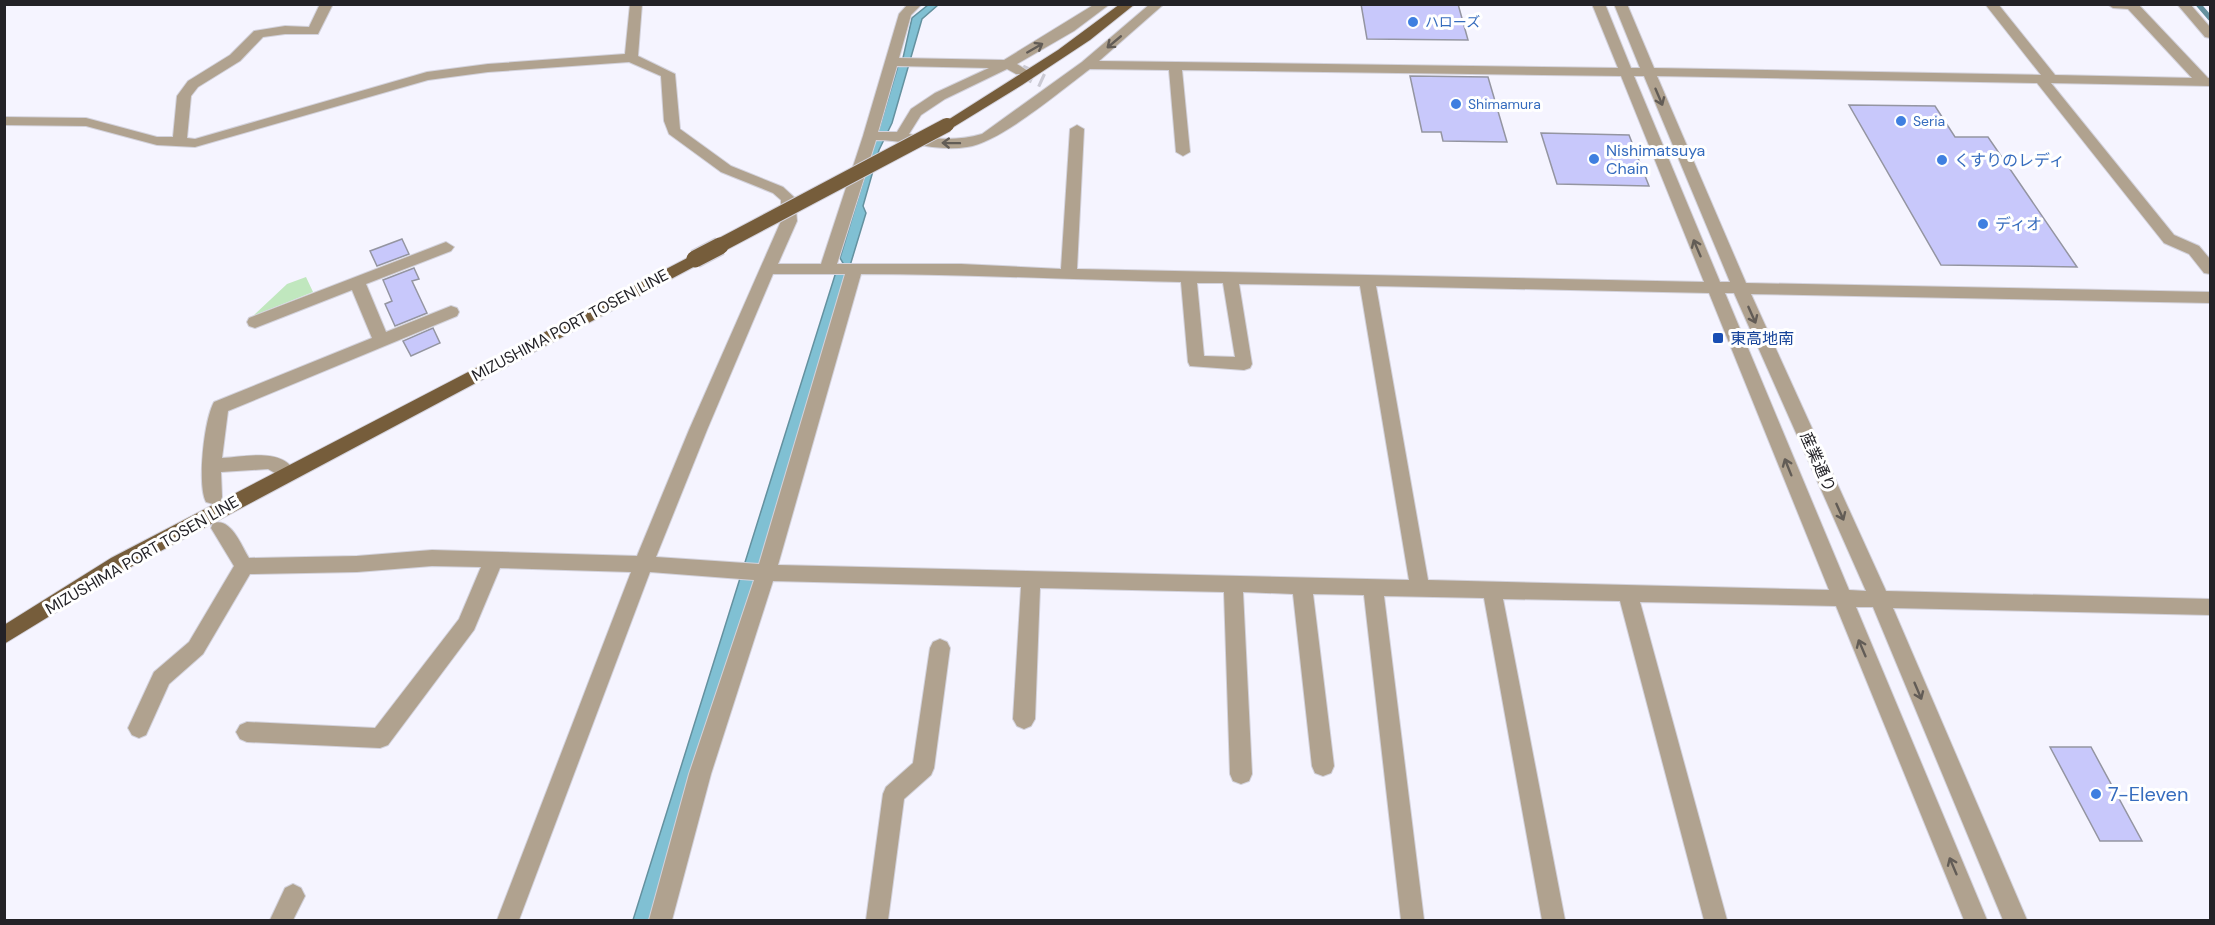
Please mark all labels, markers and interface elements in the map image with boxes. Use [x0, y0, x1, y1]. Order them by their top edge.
place label: ハローズ [1425, 13, 1480, 31]
marker: ハローズ [1406, 15, 1420, 29]
one-way arrow [1107, 35, 1122, 49]
one-way arrow [1026, 41, 1043, 53]
one-way arrow [1654, 88, 1665, 106]
place label: Shimamura [1468, 95, 1541, 113]
marker: Shimamura [1449, 97, 1463, 111]
place label: Seria [1913, 112, 1945, 130]
marker: Seria [1894, 114, 1908, 128]
one-way arrow [941, 137, 961, 149]
place label: Nishimatsuya Chain [1606, 140, 1705, 179]
place label: くすりのレディ [1954, 150, 2065, 171]
marker: Nishimatsuya Chain [1587, 152, 1601, 166]
marker: くすりのレディ [1935, 153, 1949, 167]
place label: ディオ [1995, 214, 2042, 235]
marker: ディオ [1976, 217, 1990, 231]
one-way arrow [1691, 239, 1702, 258]
street label: MIZUSHIMA PORT TOSEN LINE [468, 264, 672, 386]
one-way arrow [1747, 306, 1758, 324]
place label: 東高地南 [1730, 328, 1794, 349]
marker: 東高地南 [1711, 331, 1725, 345]
street label: 産業通り [1795, 428, 1841, 496]
one-way arrow [1782, 458, 1793, 477]
street label: MIZUSHIMA PORT TOSEN LINE [42, 491, 242, 619]
one-way arrow [1835, 503, 1847, 521]
one-way arrow [1856, 639, 1867, 657]
one-way arrow [1913, 681, 1924, 700]
place label: 7-Eleven [2108, 781, 2188, 807]
marker: 7-Eleven [2089, 787, 2103, 801]
one-way arrow [1947, 858, 1958, 876]

